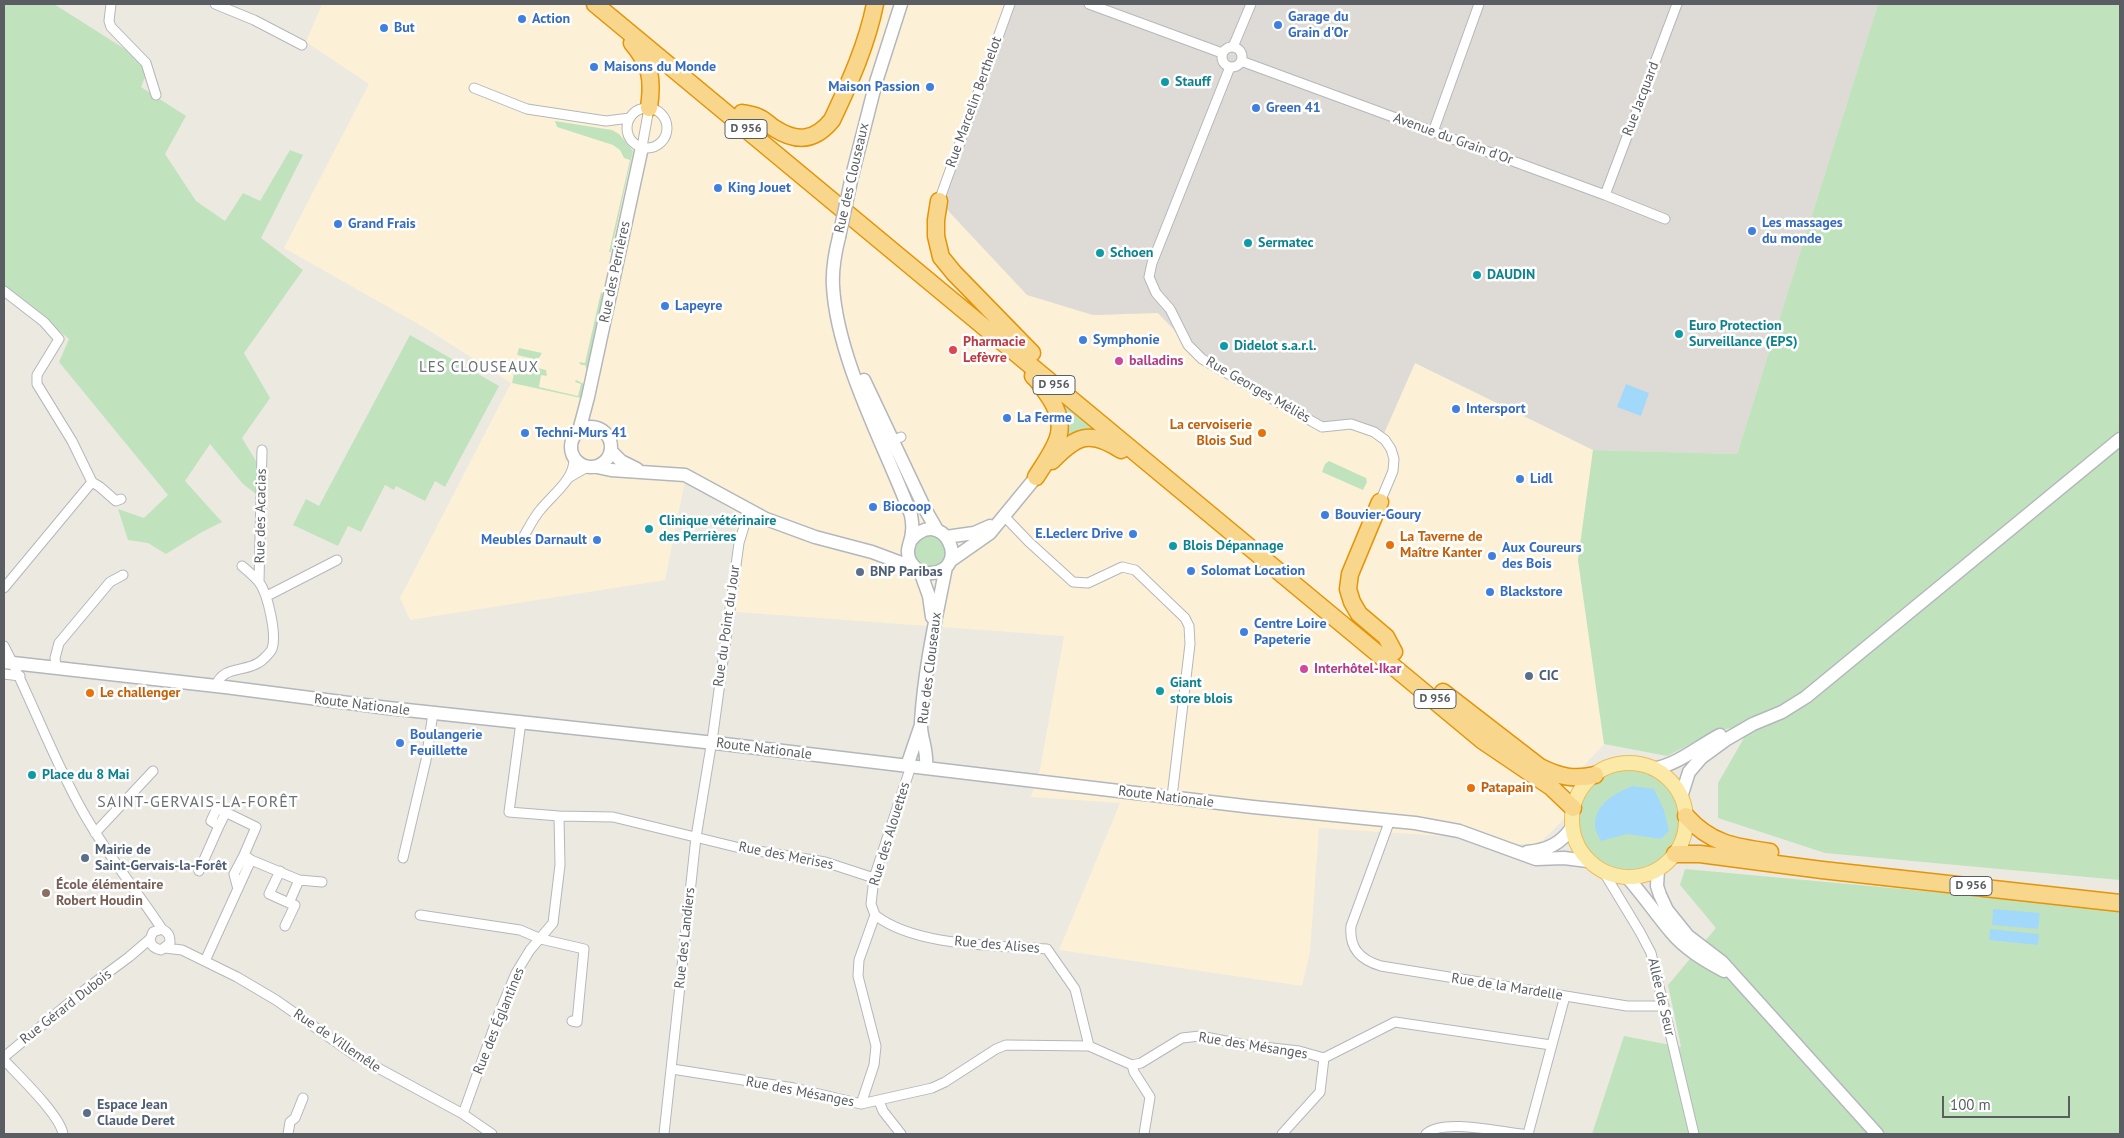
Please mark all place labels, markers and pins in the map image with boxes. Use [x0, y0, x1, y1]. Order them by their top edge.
place label: Garage du Grain d'Or [1288, 9, 1349, 41]
place label: Action [532, 11, 570, 27]
marker: Action [516, 13, 528, 25]
marker: Garage du Grain d'Or [1272, 19, 1284, 31]
place label: But [394, 20, 415, 36]
marker: But [378, 22, 390, 34]
place label: Maisons du Monde [604, 59, 716, 75]
marker: Maisons du Monde [588, 61, 600, 73]
place label: Stauff [1175, 74, 1211, 90]
marker: Stauff [1159, 76, 1171, 88]
place label: Maison Passion [828, 79, 920, 95]
marker: Maison Passion [924, 81, 936, 93]
place label: Green 41 [1266, 100, 1321, 116]
marker: Green 41 [1250, 102, 1262, 114]
place label: King Jouet [728, 180, 791, 196]
marker: King Jouet [712, 182, 724, 194]
place label: Les massages du monde [1762, 215, 1843, 248]
place label: Grand Frais [348, 216, 416, 232]
marker: Grand Frais [332, 218, 344, 230]
marker: Les massages du monde [1746, 225, 1758, 237]
place label: Sermatec [1258, 235, 1314, 251]
marker: Sermatec [1242, 237, 1254, 249]
place label: Schoen [1110, 245, 1153, 261]
marker: Schoen [1094, 247, 1106, 259]
place label: DAUDIN [1487, 267, 1535, 283]
marker: DAUDIN [1471, 269, 1483, 281]
place label: Lapeyre [675, 298, 722, 314]
marker: Lapeyre [659, 300, 671, 312]
place label: Euro Protection Surveillance (EPS) [1689, 318, 1797, 351]
marker: Euro Protection Surveillance (EPS) [1673, 328, 1685, 340]
place label: Symphonie [1093, 332, 1160, 348]
place label: Pharmacie Lefèvre [963, 334, 1026, 367]
marker: Symphonie [1077, 334, 1089, 346]
place label: Didelot s.a.r.l. [1234, 338, 1316, 354]
marker: Didelot s.a.r.l. [1218, 340, 1230, 352]
marker: Pharmacie Lefèvre [947, 344, 959, 356]
place label: balladins [1129, 353, 1183, 369]
marker: balladins [1113, 355, 1125, 367]
place label: Intersport [1466, 401, 1526, 417]
marker: Intersport [1450, 403, 1462, 415]
place label: La Ferme [1017, 410, 1072, 426]
marker: La Ferme [1001, 412, 1013, 424]
place label: La cervoiserie Blois Sud [1170, 417, 1252, 450]
place label: Techni-Murs 41 [535, 425, 627, 441]
marker: Techni-Murs 41 [519, 427, 531, 439]
marker: La cervoiserie Blois Sud [1256, 427, 1268, 439]
place label: Lidl [1530, 471, 1553, 487]
marker: Lidl [1514, 473, 1526, 485]
place label: Biocoop [883, 499, 931, 515]
marker: Biocoop [867, 501, 879, 513]
place label: Bouvier-Goury [1335, 507, 1421, 523]
marker: Bouvier-Goury [1319, 509, 1331, 521]
place label: Clinique vétérinaire des Perrières [659, 513, 776, 546]
marker: Clinique vétérinaire des Perrières [643, 523, 655, 535]
place label: E.Leclerc Drive [1035, 526, 1123, 542]
marker: E.Leclerc Drive [1127, 528, 1139, 540]
place label: La Taverne de Maître Kanter [1400, 529, 1483, 562]
place label: Meubles Darnault [481, 532, 587, 548]
marker: Meubles Darnault [591, 534, 603, 546]
place label: Blois Dépannage [1183, 538, 1284, 554]
marker: La Taverne de Maître Kanter [1384, 539, 1396, 551]
marker: Blois Dépannage [1167, 540, 1179, 552]
place label: Aux Coureurs des Bois [1502, 540, 1582, 572]
marker: Aux Coureurs des Bois [1486, 550, 1498, 562]
place label: Solomat Location [1201, 563, 1305, 579]
place label: BNP Paribas [870, 564, 943, 580]
marker: Solomat Location [1185, 565, 1197, 577]
marker: BNP Paribas [854, 566, 866, 578]
place label: Blackstore [1500, 584, 1563, 600]
marker: Blackstore [1484, 586, 1496, 598]
place label: Centre Loire Papeterie [1254, 616, 1327, 648]
marker: Centre Loire Papeterie [1238, 626, 1250, 638]
place label: Interhôtel-Ikar [1314, 661, 1401, 677]
marker: Interhôtel-Ikar [1298, 663, 1310, 675]
place label: CIC [1539, 668, 1559, 684]
marker: CIC [1523, 670, 1535, 682]
place label: Giant store blois [1170, 675, 1233, 708]
place label: Le challenger [100, 685, 180, 701]
marker: Giant store blois [1154, 685, 1166, 697]
marker: Le challenger [84, 687, 96, 699]
place label: Boulangerie Feuillette [410, 727, 482, 760]
marker: Boulangerie Feuillette [394, 737, 406, 749]
place label: Place du 8 Mai [42, 767, 130, 783]
marker: Place du 8 Mai [26, 769, 38, 781]
place label: Patapain [1481, 780, 1533, 796]
marker: Patapain [1465, 782, 1477, 794]
place label: Mairie de Saint-Gervais-la-Forêt [95, 842, 227, 874]
marker: Mairie de Saint-Gervais-la-Forêt [79, 852, 91, 864]
place label: École élémentaire Robert Houdin [56, 877, 163, 910]
marker: École élémentaire Robert Houdin [40, 887, 52, 899]
place label: Espace Jean Claude Deret [97, 1097, 175, 1130]
marker: Espace Jean Claude Deret [81, 1107, 93, 1119]

